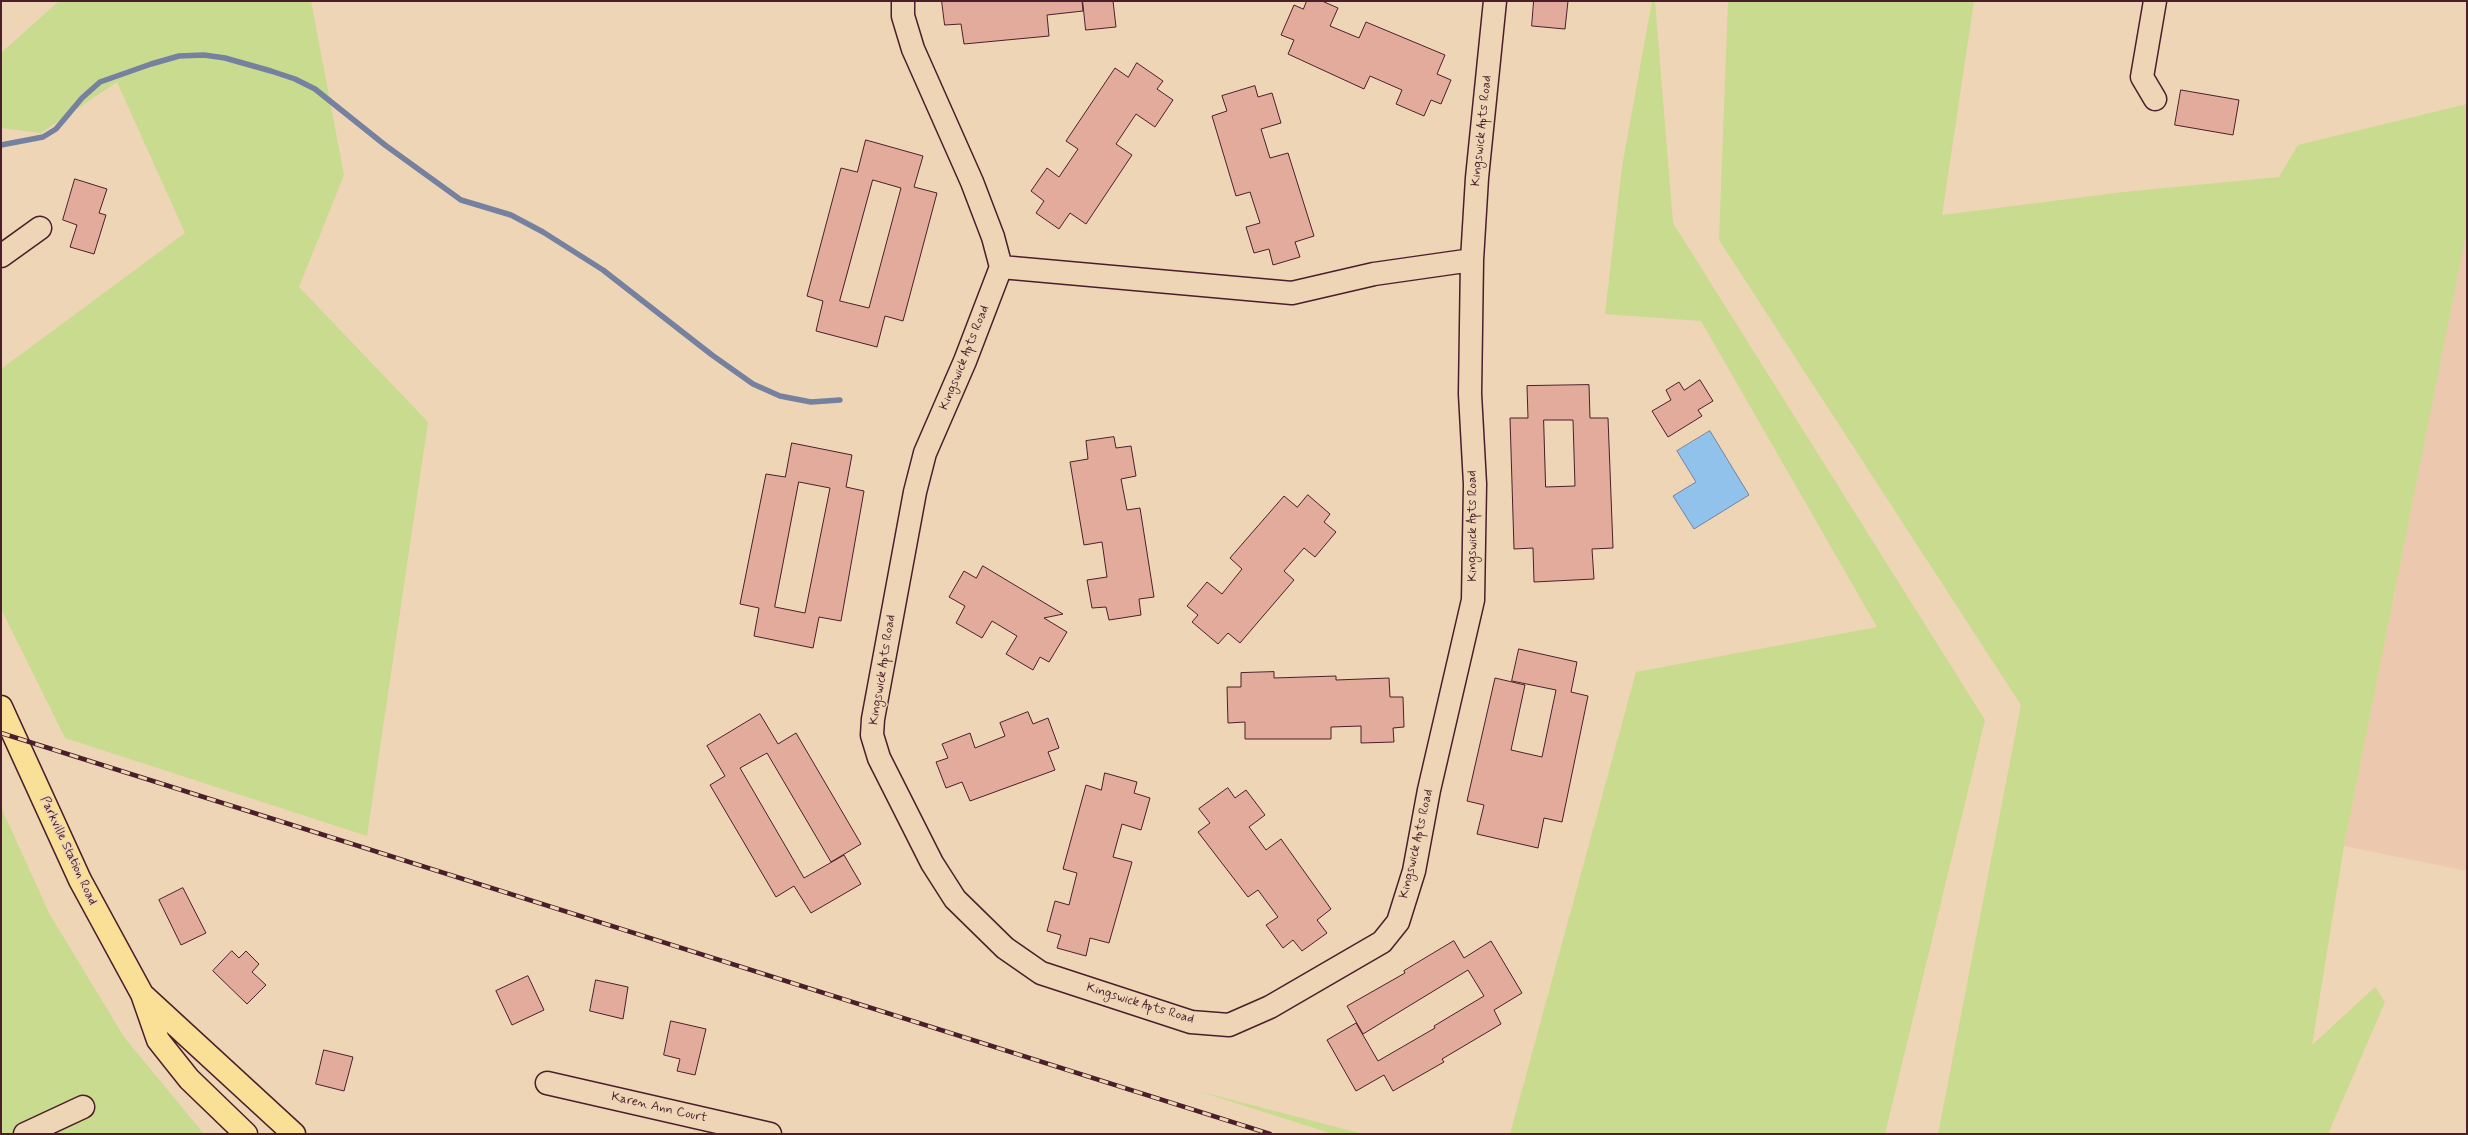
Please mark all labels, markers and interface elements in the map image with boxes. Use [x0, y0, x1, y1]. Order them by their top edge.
street label: Kingswick Apts Road [1468, 75, 1496, 187]
street label: Kingswick Apts Road [937, 303, 993, 413]
street label: Kingswick Apts Road [1465, 470, 1481, 582]
street label: Kingswick Apts Road [867, 614, 899, 726]
street label: Kingswick Apts Road [1397, 788, 1437, 900]
street label: Parkville Station Road [36, 794, 100, 908]
street label: Kingswick Apts Road [1084, 980, 1196, 1028]
street label: Karen Ann Court [610, 1089, 708, 1127]

